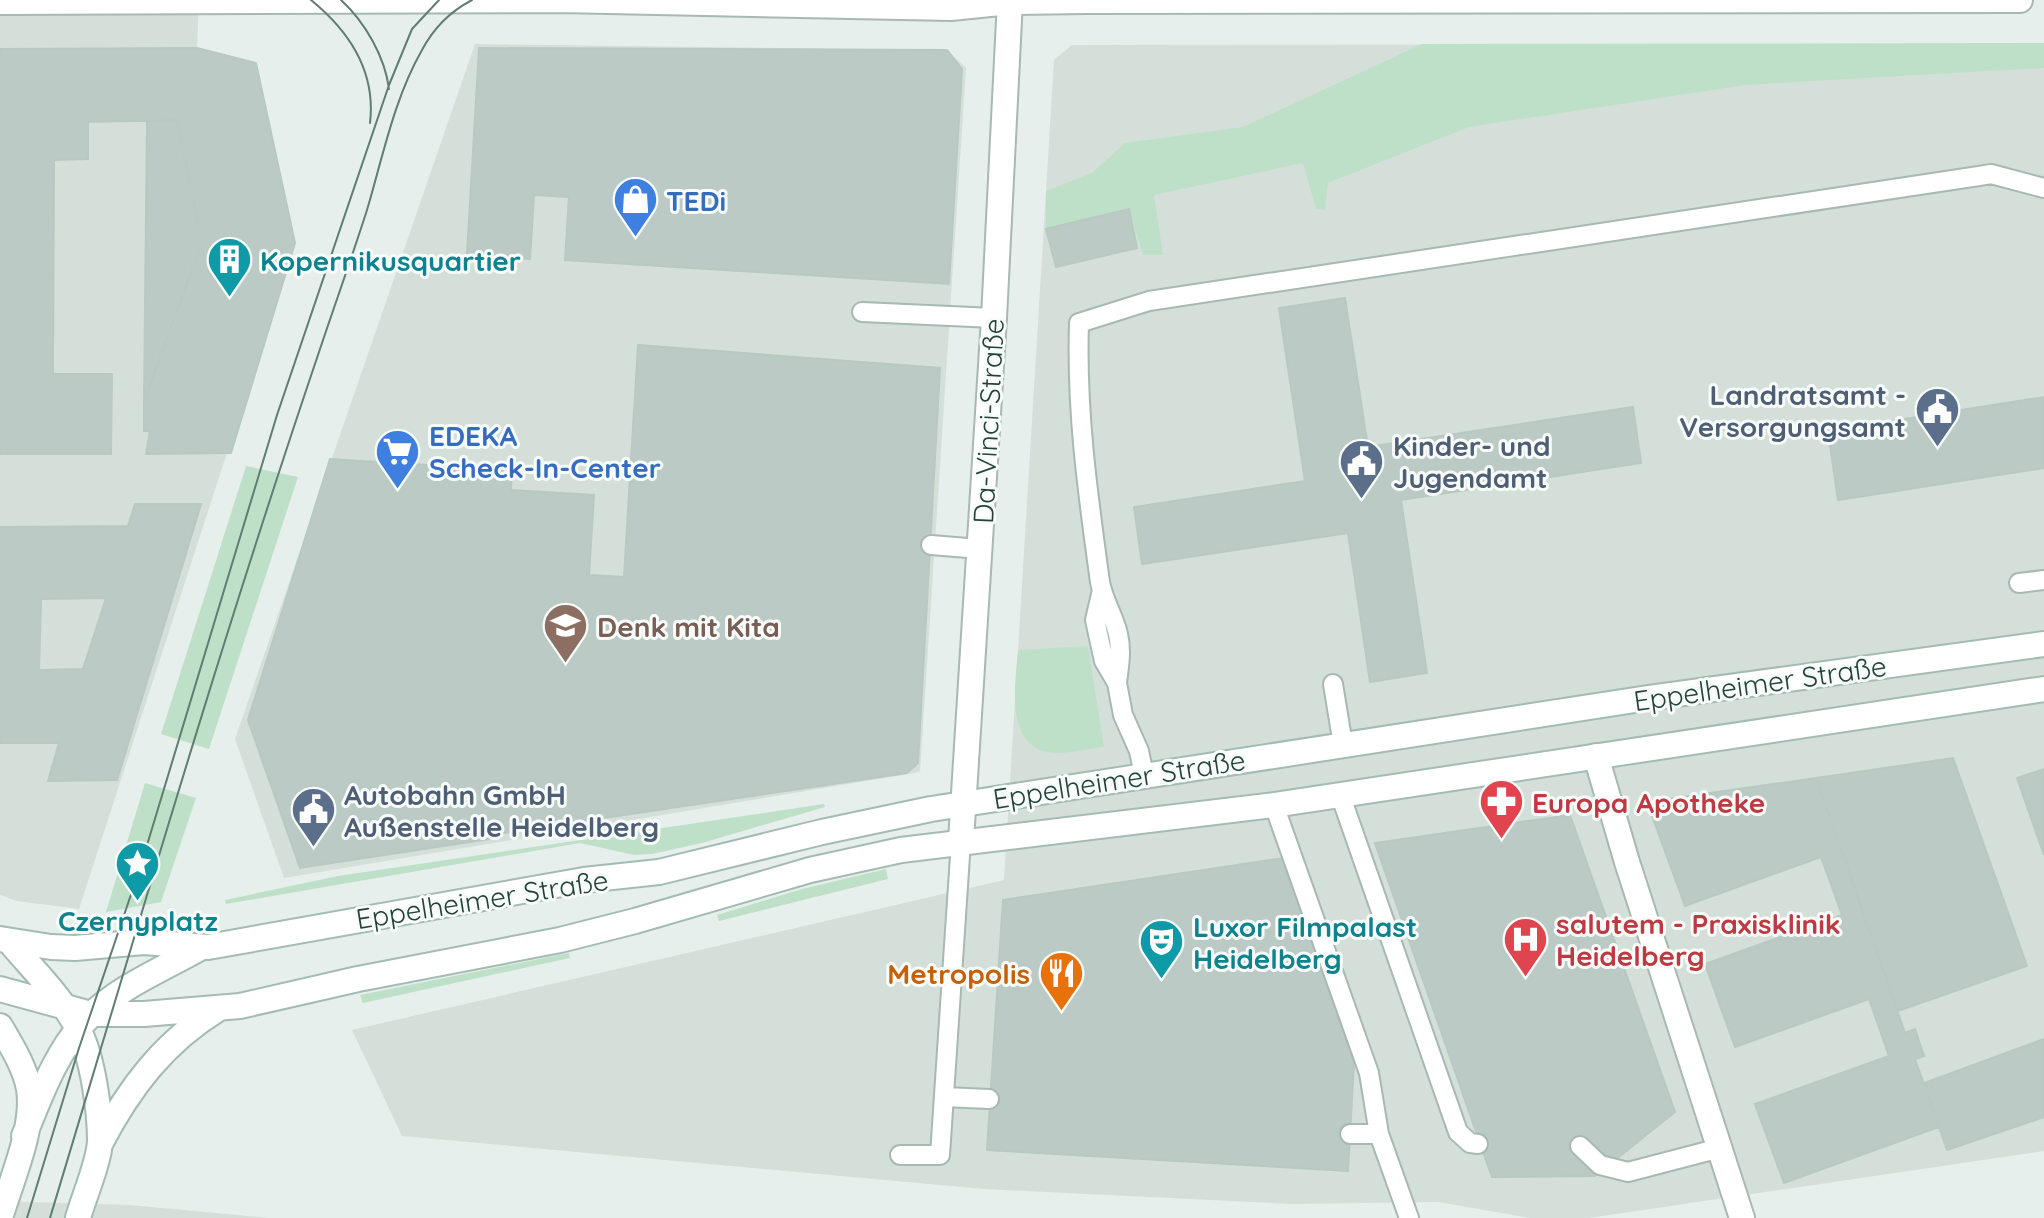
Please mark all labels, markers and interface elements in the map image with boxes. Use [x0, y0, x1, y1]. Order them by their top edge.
shop icon: TEDi [611, 176, 659, 239]
place label: TEDi [666, 183, 726, 218]
building icon: Kopernikusquartier [205, 236, 253, 299]
place label: Kopernikusquartier [260, 243, 521, 278]
street label: Da-Vinci-Straße [965, 317, 1011, 525]
place label: Landratsamt - Versorgungsamt [1679, 377, 1906, 444]
public building icon: Landratsamt - Versorgungsamt [1913, 386, 1961, 449]
place label: EDEKA Scheck-In-Center [429, 418, 661, 485]
supermarket icon: EDEKA Scheck-In-Center [374, 427, 422, 490]
place label: Kinder- und Jugendamt [1393, 428, 1551, 495]
public building icon: Kinder- und Jugendamt [1338, 437, 1386, 500]
school or university icon: Denk mit Kita [542, 602, 590, 665]
place label: Denk mit Kita [597, 609, 780, 644]
street label: Eppelheimer Straße [1631, 648, 1889, 718]
street label: Eppelheimer Straße [990, 742, 1248, 816]
place label: Autobahn GmbH Außenstelle Heidelberg [344, 777, 659, 844]
pharmacy icon: Europa Apotheke [1477, 778, 1525, 841]
place label: Europa Apotheke [1532, 785, 1765, 820]
public building icon: Autobahn GmbH Außenstelle Heidelberg [289, 786, 337, 849]
place icon: Czernyplatz [114, 839, 162, 902]
street label: Eppelheimer Straße [353, 862, 611, 936]
place label: Czernyplatz [58, 903, 218, 938]
place label: salutem - Praxisklinik Heidelberg [1556, 906, 1841, 973]
place label: Luxor Filmpalast Heidelberg [1193, 909, 1417, 976]
hospital icon: salutem - Praxisklinik Heidelberg [1501, 915, 1549, 978]
theatre icon: Luxor Filmpalast Heidelberg [1138, 918, 1186, 981]
restaurant icon: Metropolis [1037, 949, 1085, 1012]
place label: Metropolis [887, 956, 1030, 991]

